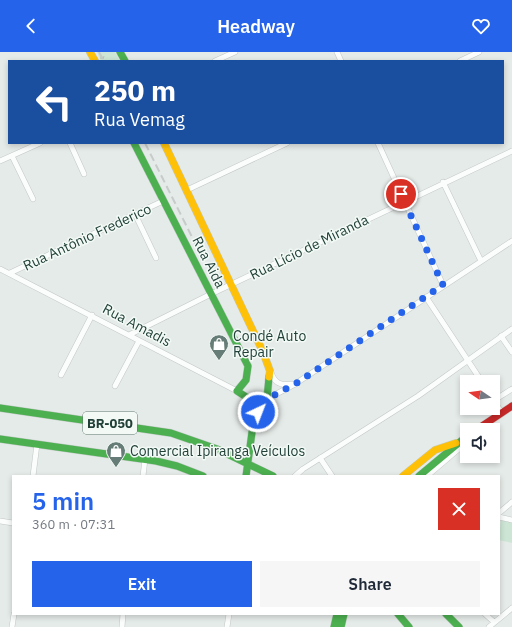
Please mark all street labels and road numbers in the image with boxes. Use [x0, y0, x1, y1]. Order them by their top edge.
street label: Rua Antônio Frederico [20, 199, 154, 275]
street label: Rua Lício de Miranda [247, 210, 372, 284]
street label: Rua Aida [188, 233, 230, 291]
street label: Rua Amadis [100, 299, 174, 351]
road number: BR-050 [83, 412, 137, 434]

